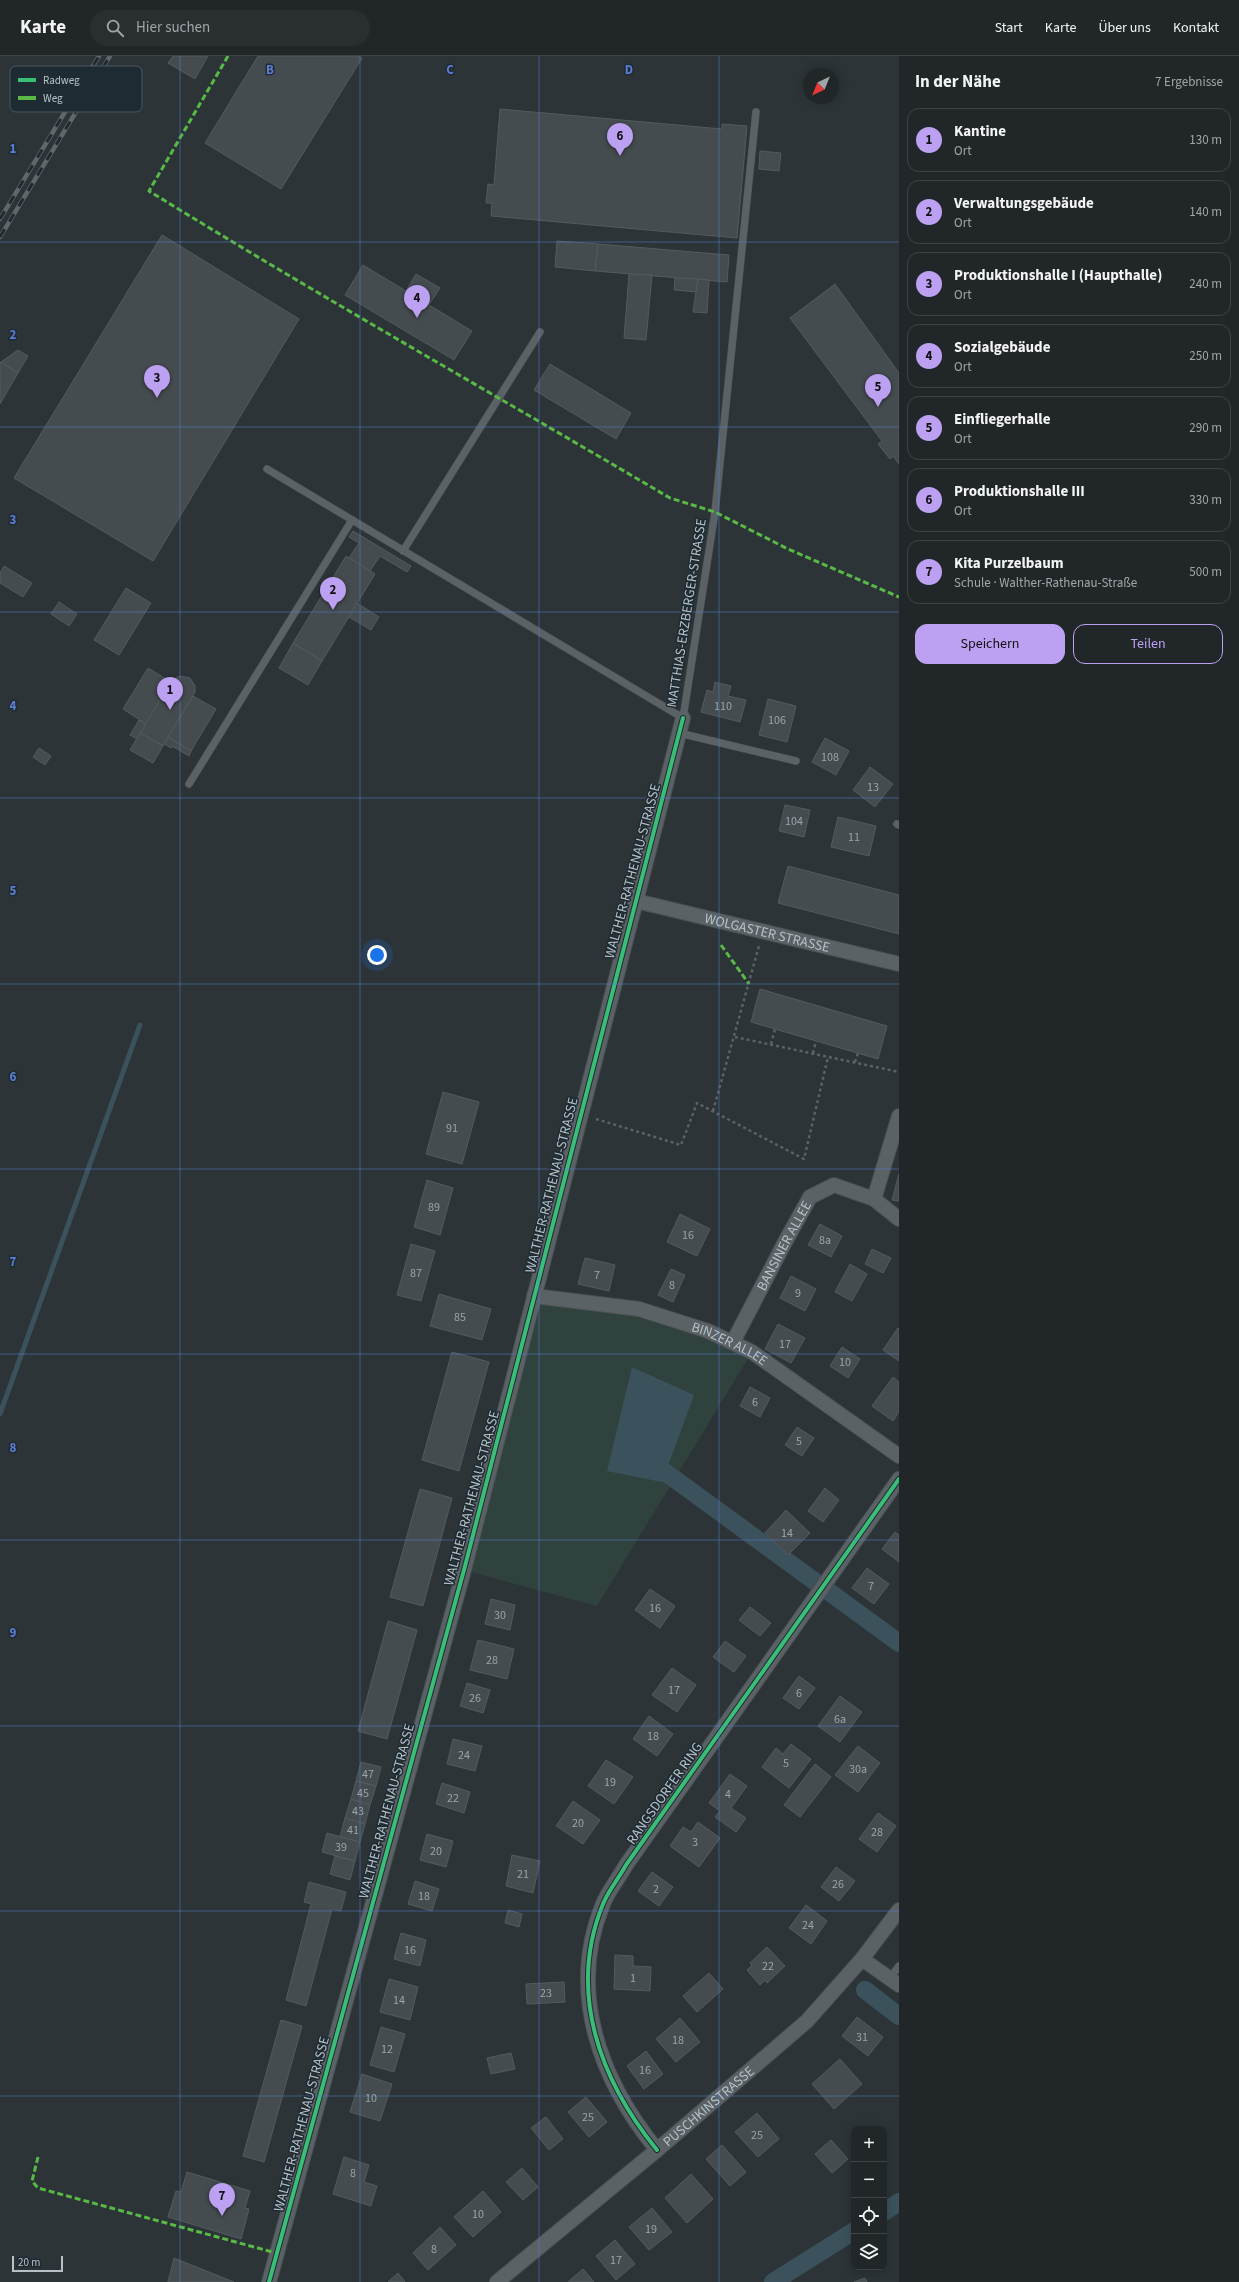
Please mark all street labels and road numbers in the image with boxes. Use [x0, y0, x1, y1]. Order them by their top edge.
street label: MATTHIAS-ERZBERGER-STRASSE [662, 517, 712, 709]
street label: WALTHER-RATHENAU-STRASSE [600, 782, 666, 961]
street label: WOLGASTER STRASSE [702, 909, 832, 958]
street label: WALTHER-RATHENAU-STRASSE [520, 1095, 583, 1275]
street label: BANSINER ALLEE [752, 1197, 817, 1294]
street label: BINZER ALLEE [689, 1317, 771, 1371]
street label: WALTHER-RATHENAU-STRASSE [439, 1409, 505, 1588]
street label: WALTHER-RATHENAU-STRASSE [354, 1722, 420, 1901]
street label: RANGSDORFER RING [622, 1738, 708, 1849]
street label: WALTHER-RATHENAU-STRASSE [269, 2035, 335, 2214]
street label: PUSCHKINSTRASSE [659, 2062, 759, 2152]

